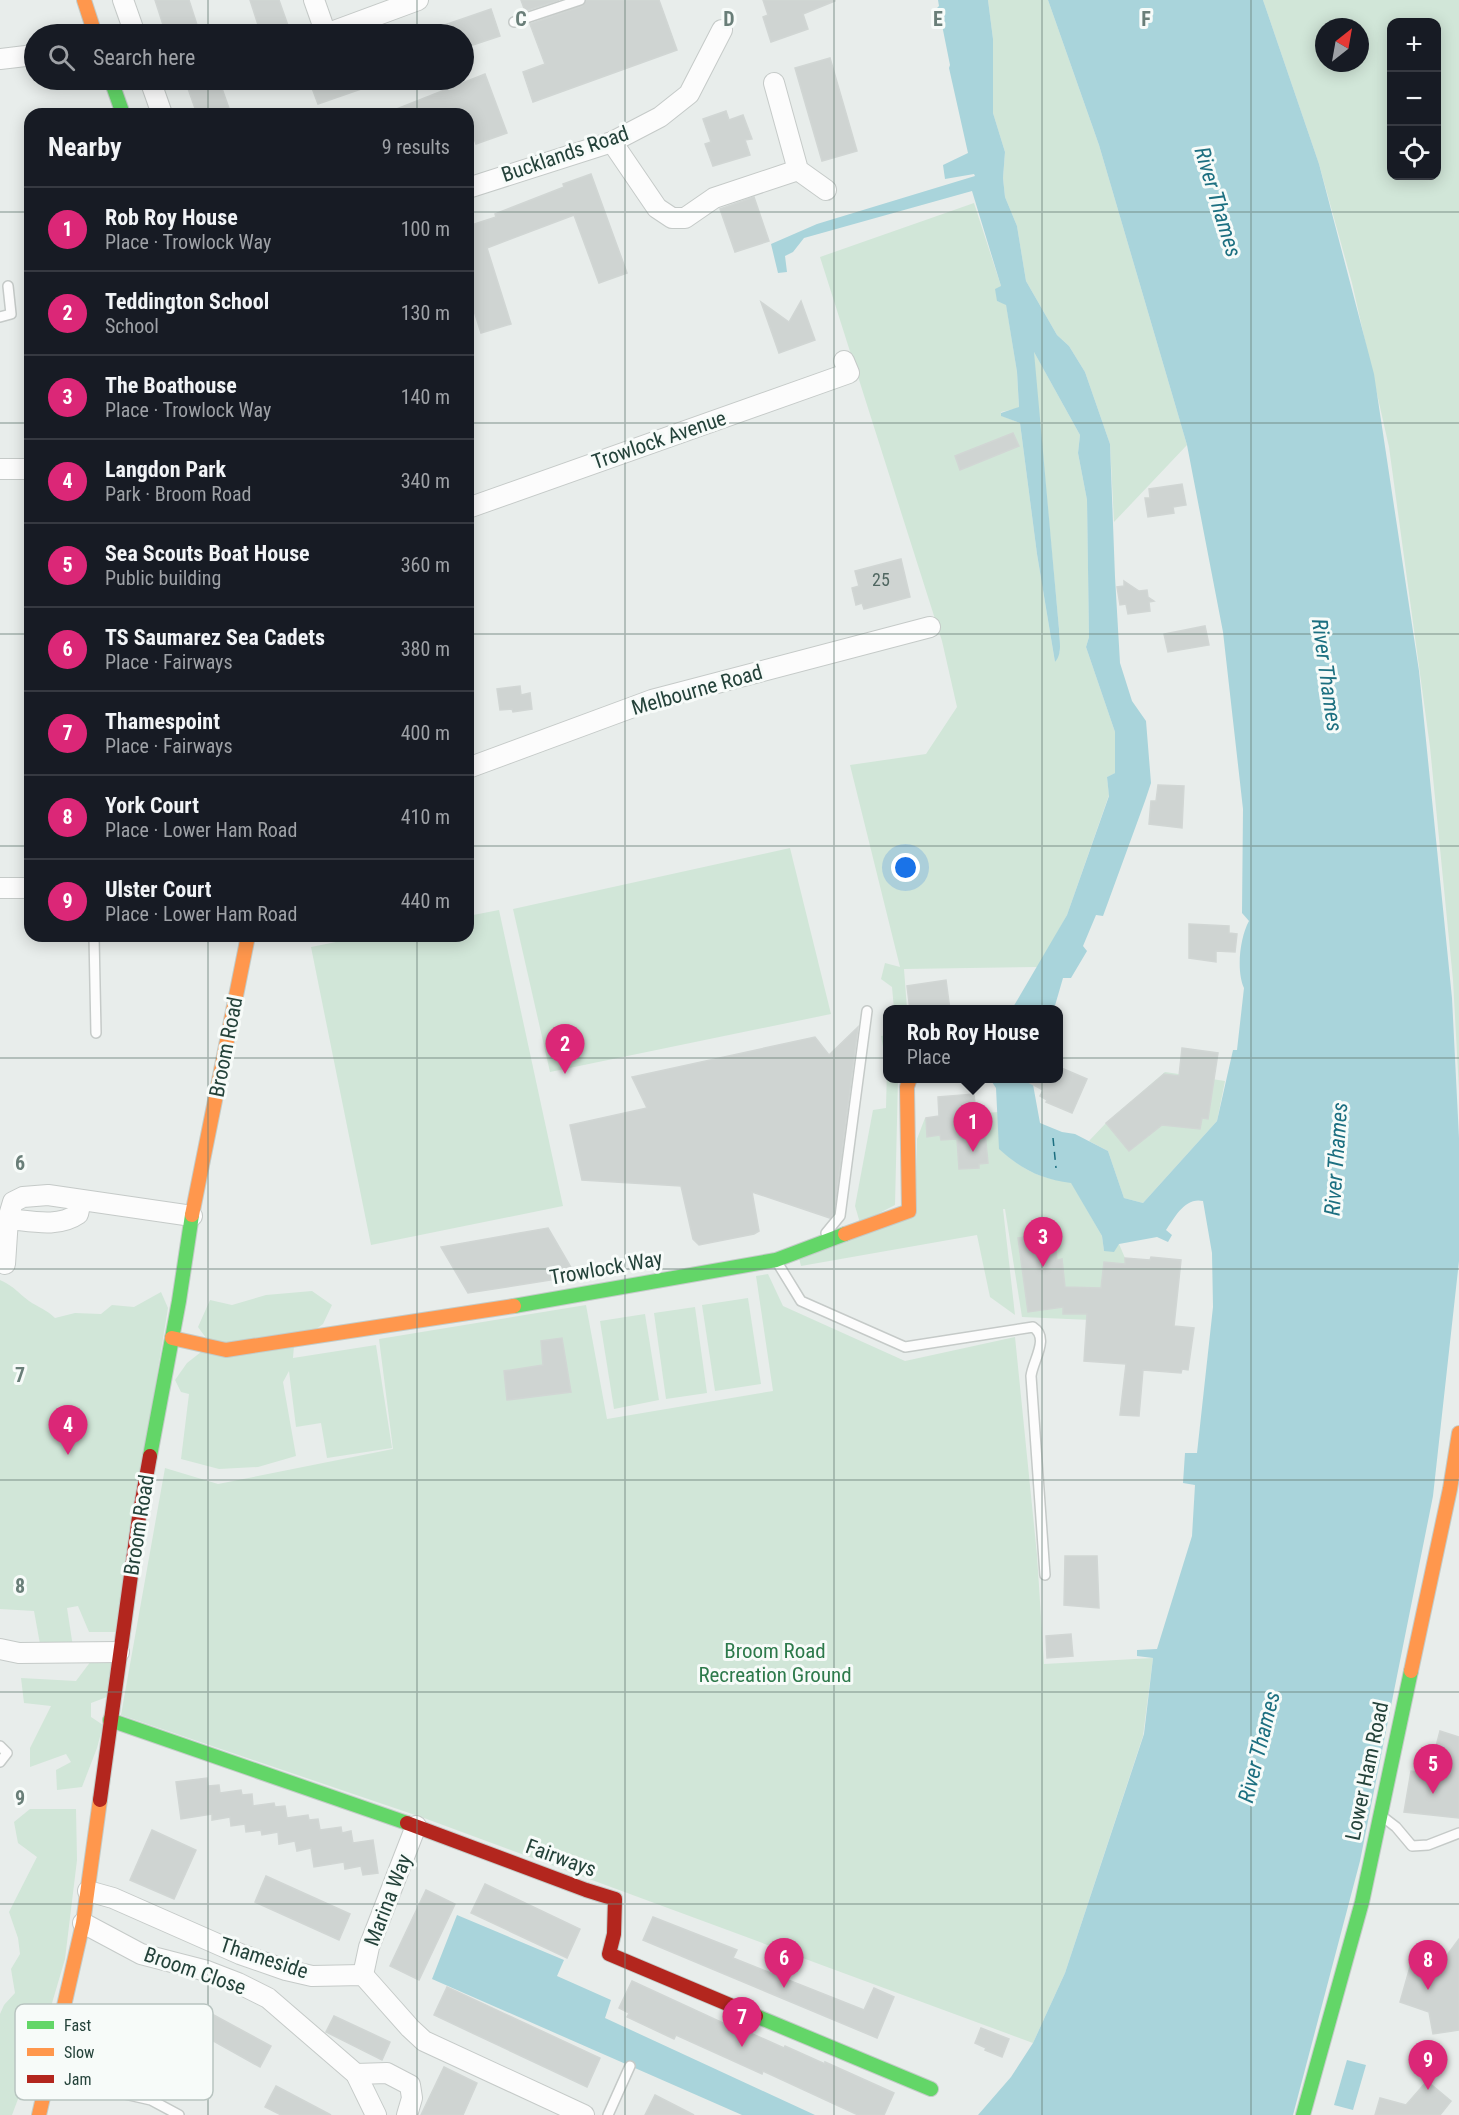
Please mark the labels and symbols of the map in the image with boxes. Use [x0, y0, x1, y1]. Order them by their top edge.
text: C [515, 7, 527, 31]
text: D [723, 7, 735, 31]
text: E [933, 7, 943, 31]
text: F [1141, 7, 1151, 31]
north arrow [1315, 18, 1369, 72]
street label: Bucklands Road [498, 121, 632, 187]
water label: River Thames [1189, 144, 1247, 260]
street label: Trowlock Avenue [589, 406, 729, 474]
house number: 25 [872, 569, 890, 590]
water label: River Thames [1307, 617, 1347, 733]
street label: Melbourne Road [629, 660, 765, 720]
your location [891, 853, 920, 882]
street label: Broom Road [205, 995, 247, 1099]
pin: 2 [546, 1024, 584, 1074]
water label: River Thames [1320, 1101, 1352, 1217]
pin: 1 [954, 1102, 992, 1152]
text: 6 [15, 1151, 25, 1175]
pin: 3 [1024, 1218, 1062, 1267]
street label: Trowlock Way [548, 1246, 665, 1290]
text: 7 [15, 1363, 25, 1387]
pin: 4 [48, 1406, 88, 1455]
street label: Broom Road [119, 1473, 159, 1577]
text: 8 [15, 1574, 25, 1598]
park label: Broom Road Recreation Ground [698, 1639, 852, 1687]
water label: River Thames [1233, 1689, 1285, 1805]
street label: Lower Ham Road [1341, 1699, 1393, 1843]
pin: 5 [1414, 1744, 1452, 1794]
text: 9 [15, 1786, 25, 1810]
street label: Fairways [523, 1834, 599, 1882]
street label: Marina Way [360, 1850, 417, 1949]
street label: Thameside [217, 1932, 311, 1984]
pin: 6 [764, 1938, 804, 1988]
pin: 8 [1408, 1940, 1448, 1990]
street label: Broom Close [141, 1942, 249, 2000]
pin: 7 [722, 1998, 762, 2047]
legend [15, 2004, 213, 2100]
text: Fast [64, 2016, 91, 2035]
pin: 9 [1408, 2040, 1448, 2090]
text: Slow [64, 2043, 94, 2062]
text: Jam [64, 2070, 91, 2089]

